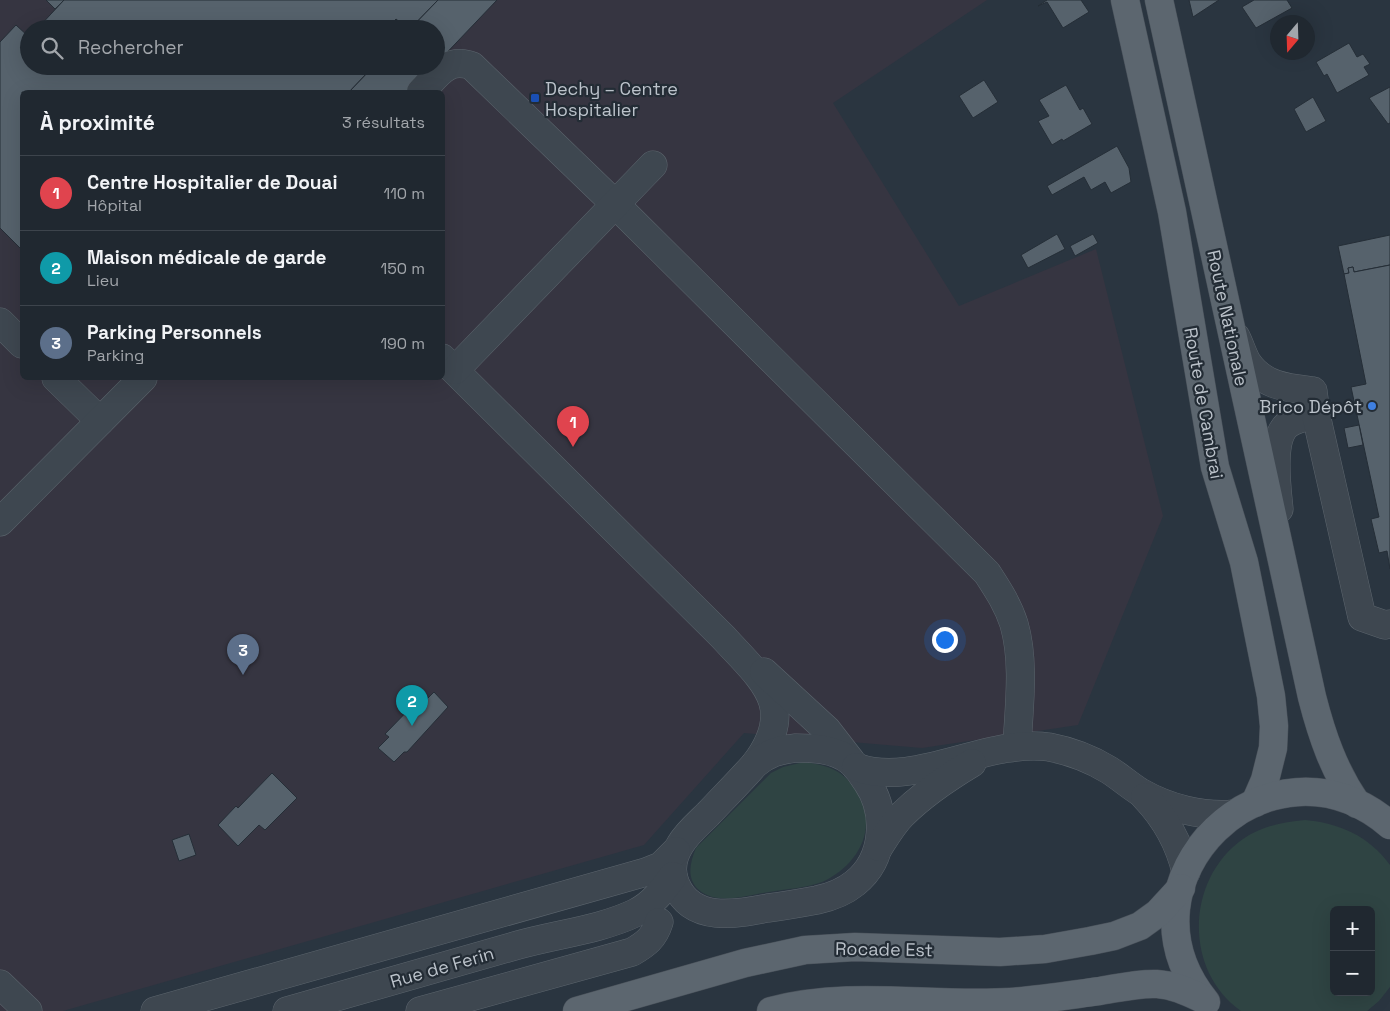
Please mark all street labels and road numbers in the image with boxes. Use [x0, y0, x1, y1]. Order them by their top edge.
street label: Route Nationale [1202, 248, 1254, 388]
street label: Route de Cambrai [1179, 325, 1229, 481]
street label: Rocade Est [835, 937, 933, 961]
street label: Rue de Ferin [387, 941, 497, 993]

